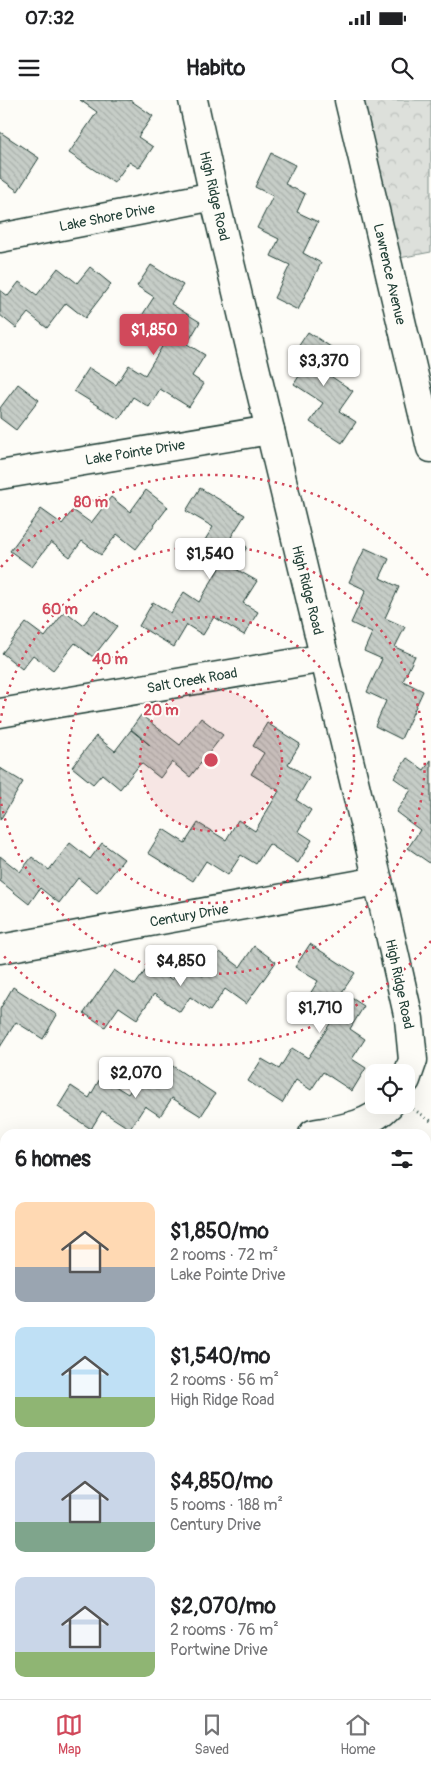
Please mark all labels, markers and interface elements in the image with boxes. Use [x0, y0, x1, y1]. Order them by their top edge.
text: 07:32 [25, 6, 74, 30]
icon: menu [15, 54, 43, 82]
text: Habito [186, 54, 245, 82]
icon: search [388, 54, 416, 82]
street label: High Ridge Road [196, 150, 233, 243]
street label: Lake Shore Drive [58, 200, 156, 235]
street label: Lawrence Avenue [370, 222, 409, 326]
pin: $1,850 [113, 314, 195, 356]
text: $1,850 [131, 320, 177, 340]
pin: $3,370 [283, 344, 365, 387]
text: $3,370 [299, 351, 349, 371]
street label: Lake Pointe Drive [84, 436, 186, 469]
text: 80 m [74, 493, 108, 512]
pin: $1,540 [169, 538, 251, 580]
text: $1,540 [186, 544, 234, 564]
street label: High Ridge Road [288, 544, 327, 637]
text: 60 m [42, 600, 78, 619]
text: 40 m [92, 650, 128, 669]
street label: Salt Creek Road [145, 664, 239, 697]
text: 20 m [143, 701, 179, 720]
centre of rings [202, 751, 220, 769]
street label: Century Drive [148, 900, 230, 931]
street label: High Ridge Road [382, 938, 417, 1031]
pin: $4,850 [140, 944, 222, 987]
text: $4,850 [156, 951, 206, 971]
pin: $1,710 [279, 992, 361, 1034]
text: $1,710 [298, 998, 342, 1018]
pin: $2,070 [95, 1056, 177, 1099]
text: $2,070 [110, 1063, 162, 1083]
map controls [365, 1064, 415, 1114]
button: locate [365, 1064, 415, 1114]
icon: filters [388, 1145, 416, 1173]
text: 6 homes [15, 1146, 91, 1173]
text: $1,850/mo [170, 1218, 269, 1245]
icon: home [55, 1222, 115, 1282]
text: 2 rooms · 72 m² [170, 1245, 278, 1265]
text: Lake Pointe Drive [170, 1265, 285, 1285]
text: $1,540/mo [170, 1343, 270, 1370]
icon: home [55, 1347, 115, 1407]
text: 2 rooms · 56 m² [170, 1370, 279, 1390]
text: High Ridge Road [170, 1390, 275, 1410]
text: $4,850/mo [170, 1468, 273, 1495]
icon: home [55, 1472, 115, 1532]
text: 5 rooms · 188 m² [170, 1495, 283, 1515]
text: Century Drive [170, 1515, 261, 1535]
text: $2,070/mo [170, 1593, 276, 1620]
icon: home [55, 1597, 115, 1657]
text: 2 rooms · 76 m² [170, 1620, 279, 1640]
text: Portwine Drive [170, 1640, 268, 1660]
tab: Map [55, 1711, 83, 1758]
tab: Saved [194, 1711, 229, 1758]
tab: Home [340, 1711, 375, 1758]

